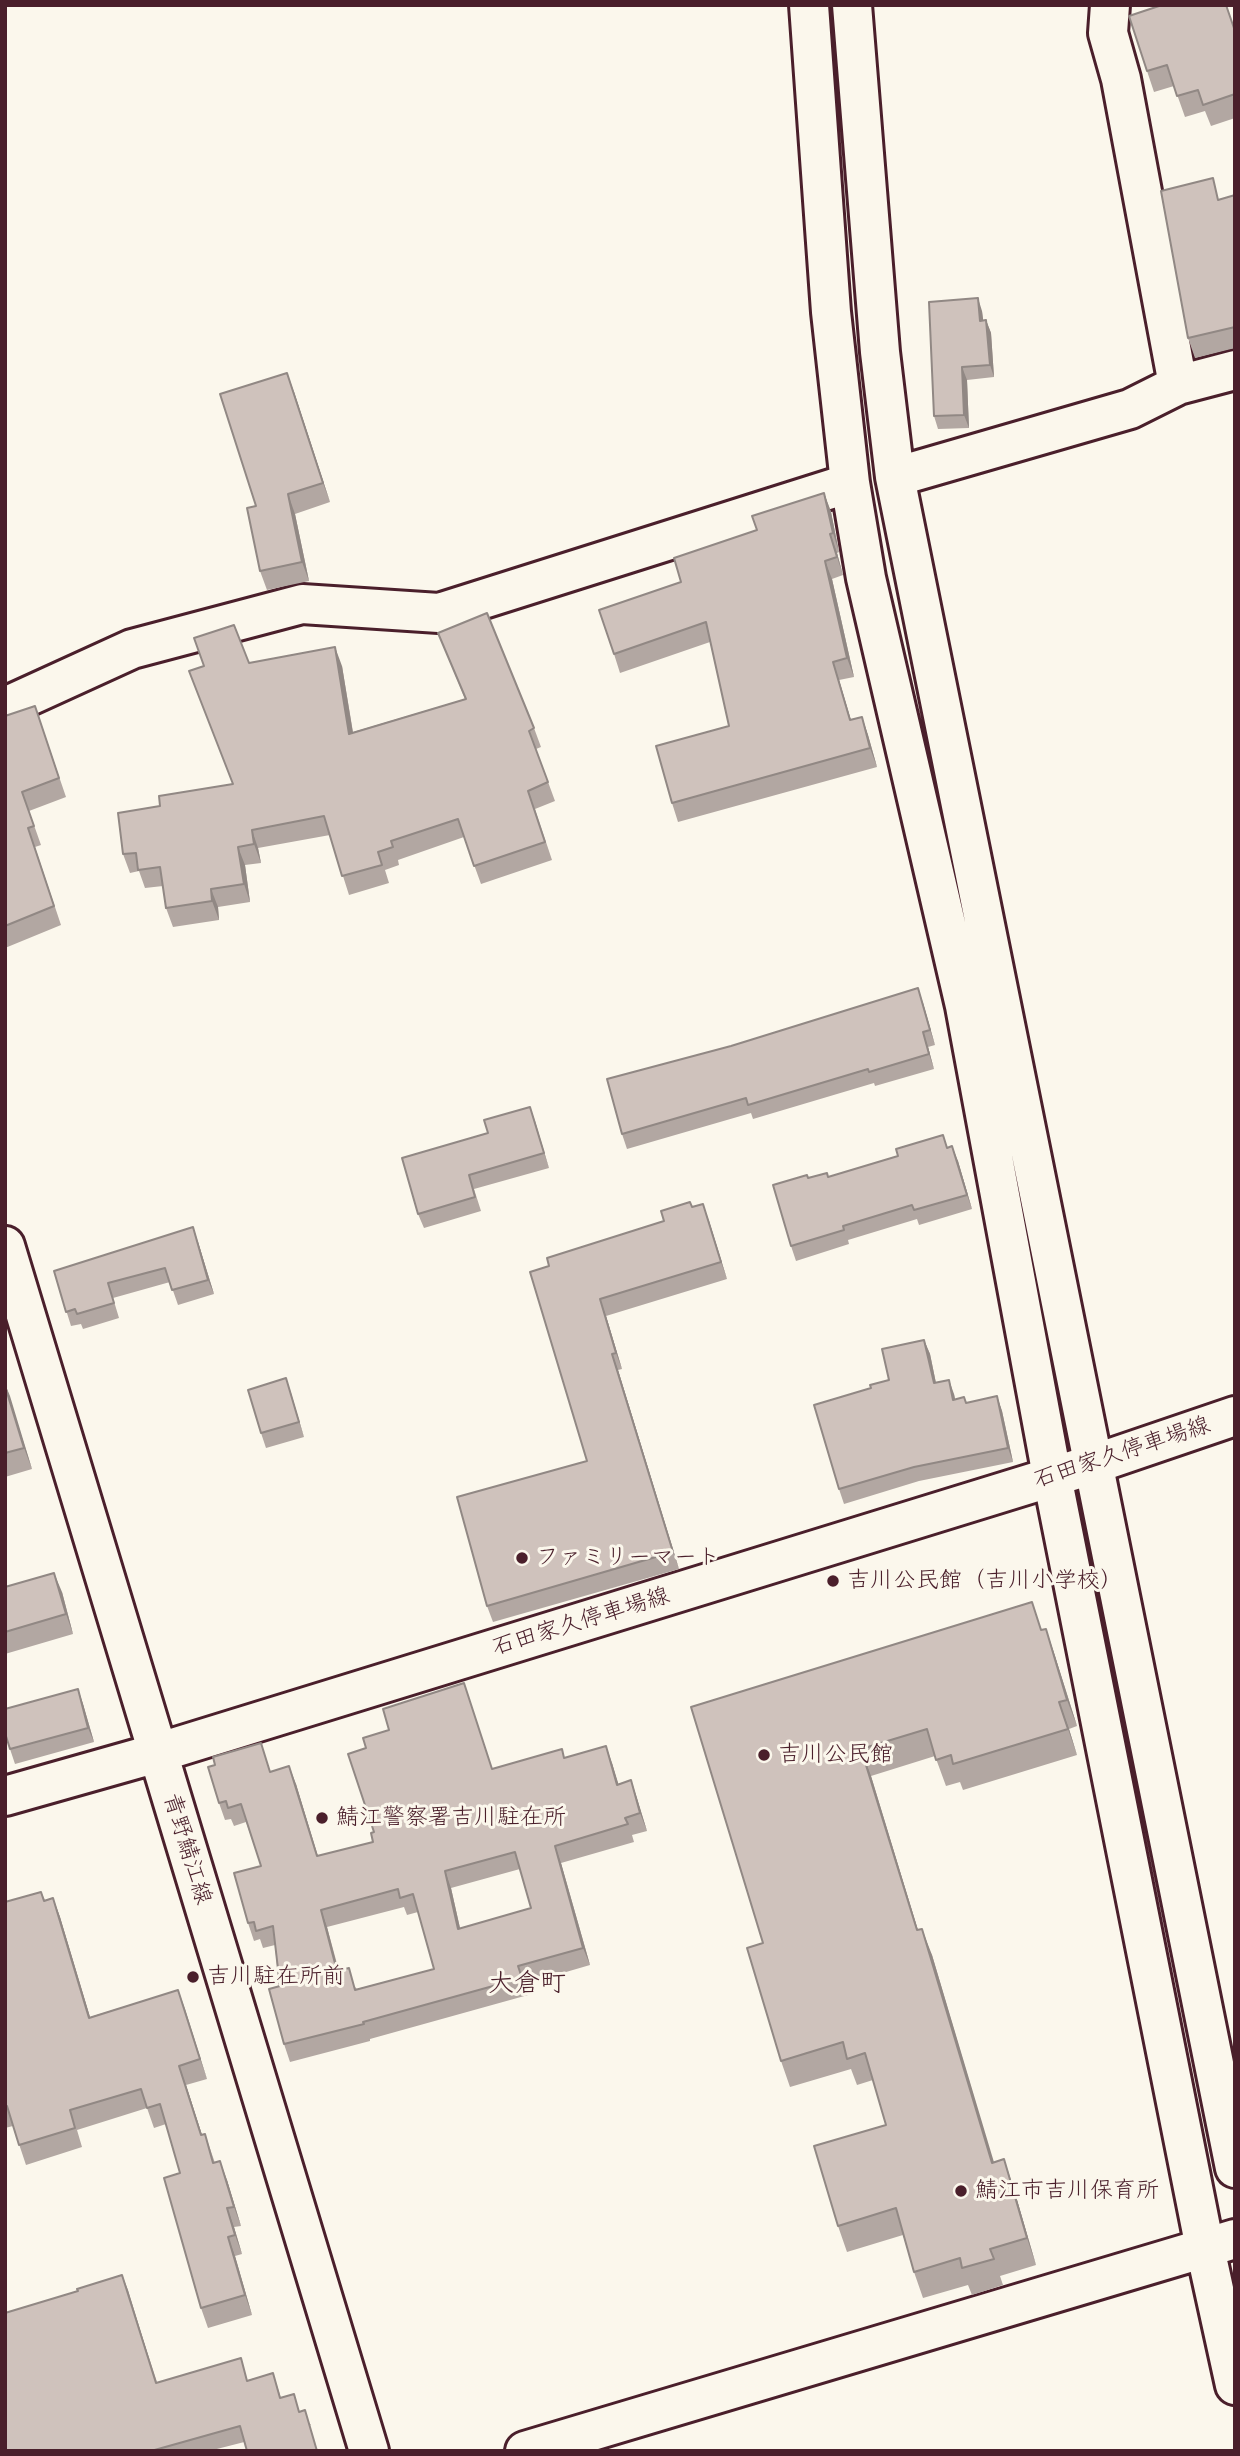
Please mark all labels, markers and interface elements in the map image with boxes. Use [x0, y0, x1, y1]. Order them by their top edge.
street label: 石田家久停車場線 [1030, 1411, 1214, 1495]
place label: ファミリーマート [536, 1544, 720, 1572]
marker: ファミリーマート [514, 1550, 530, 1566]
place label: 吉川公民館（吉川小学校） [847, 1567, 1123, 1595]
marker: 吉川公民館（吉川小学校） [825, 1573, 841, 1589]
street label: 石田家久停車場線 [489, 1582, 673, 1662]
place label: 吉川公民館 [778, 1741, 893, 1769]
marker: 吉川公民館 [756, 1747, 772, 1763]
street label: 青野鯖江線 [157, 1790, 217, 1908]
place label: 鯖江警察署吉川駐在所 [336, 1804, 566, 1832]
marker: 鯖江警察署吉川駐在所 [314, 1810, 330, 1826]
place label: 吉川駐在所前 [207, 1963, 345, 1991]
district label: 大倉町 [488, 1968, 566, 2000]
marker: 吉川駐在所前 [185, 1969, 201, 1985]
place label: 鯖江市吉川保育所 [975, 2177, 1159, 2205]
marker: 鯖江市吉川保育所 [953, 2183, 969, 2199]

